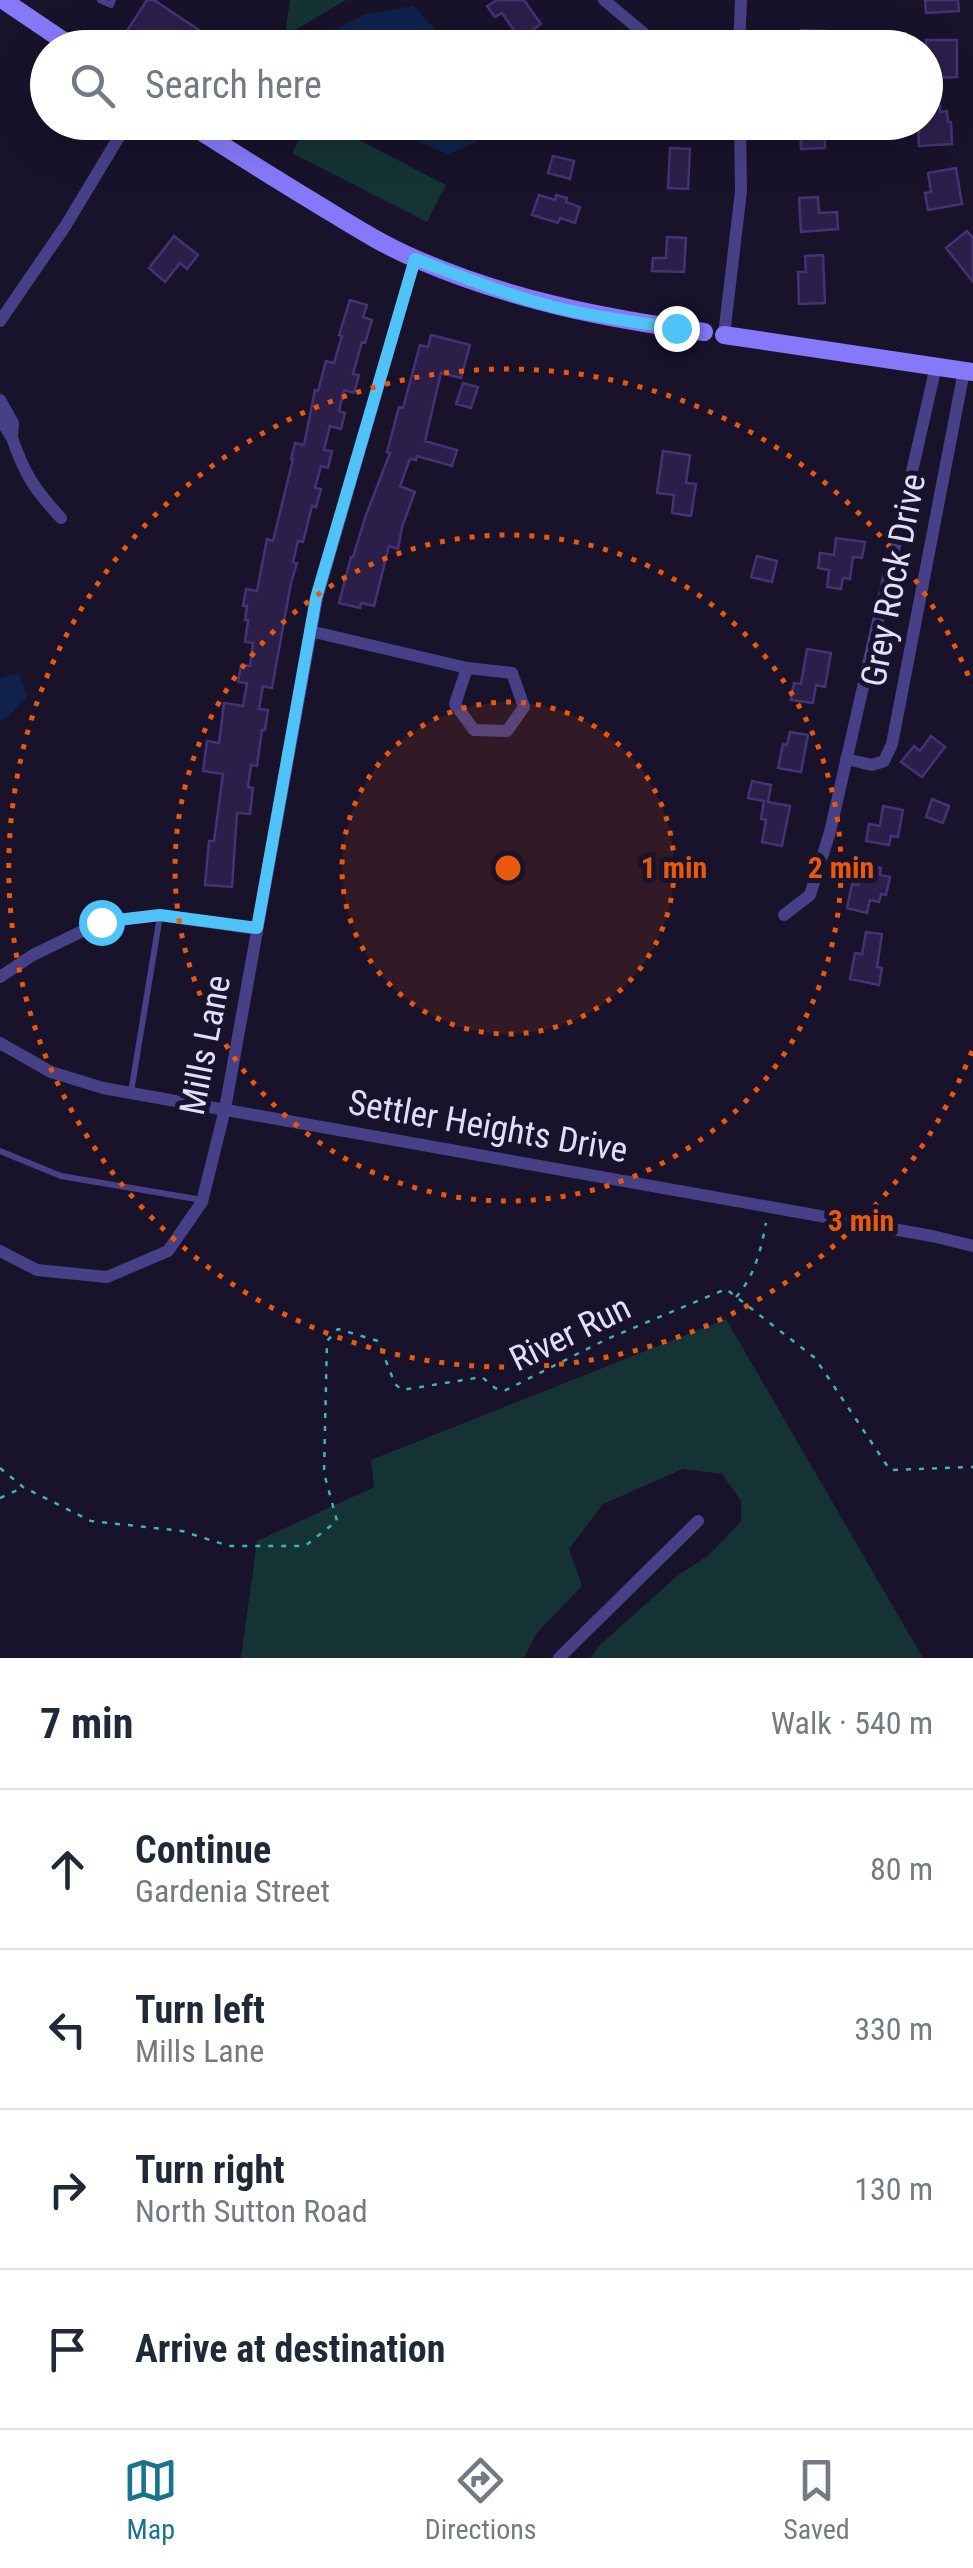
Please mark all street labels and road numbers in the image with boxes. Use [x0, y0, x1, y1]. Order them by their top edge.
street label: Grey Rock Drive [853, 470, 934, 690]
street label: Mills Lane [172, 972, 239, 1118]
street label: Settler Heights Drive [345, 1082, 631, 1171]
street label: River Run [503, 1287, 637, 1380]

